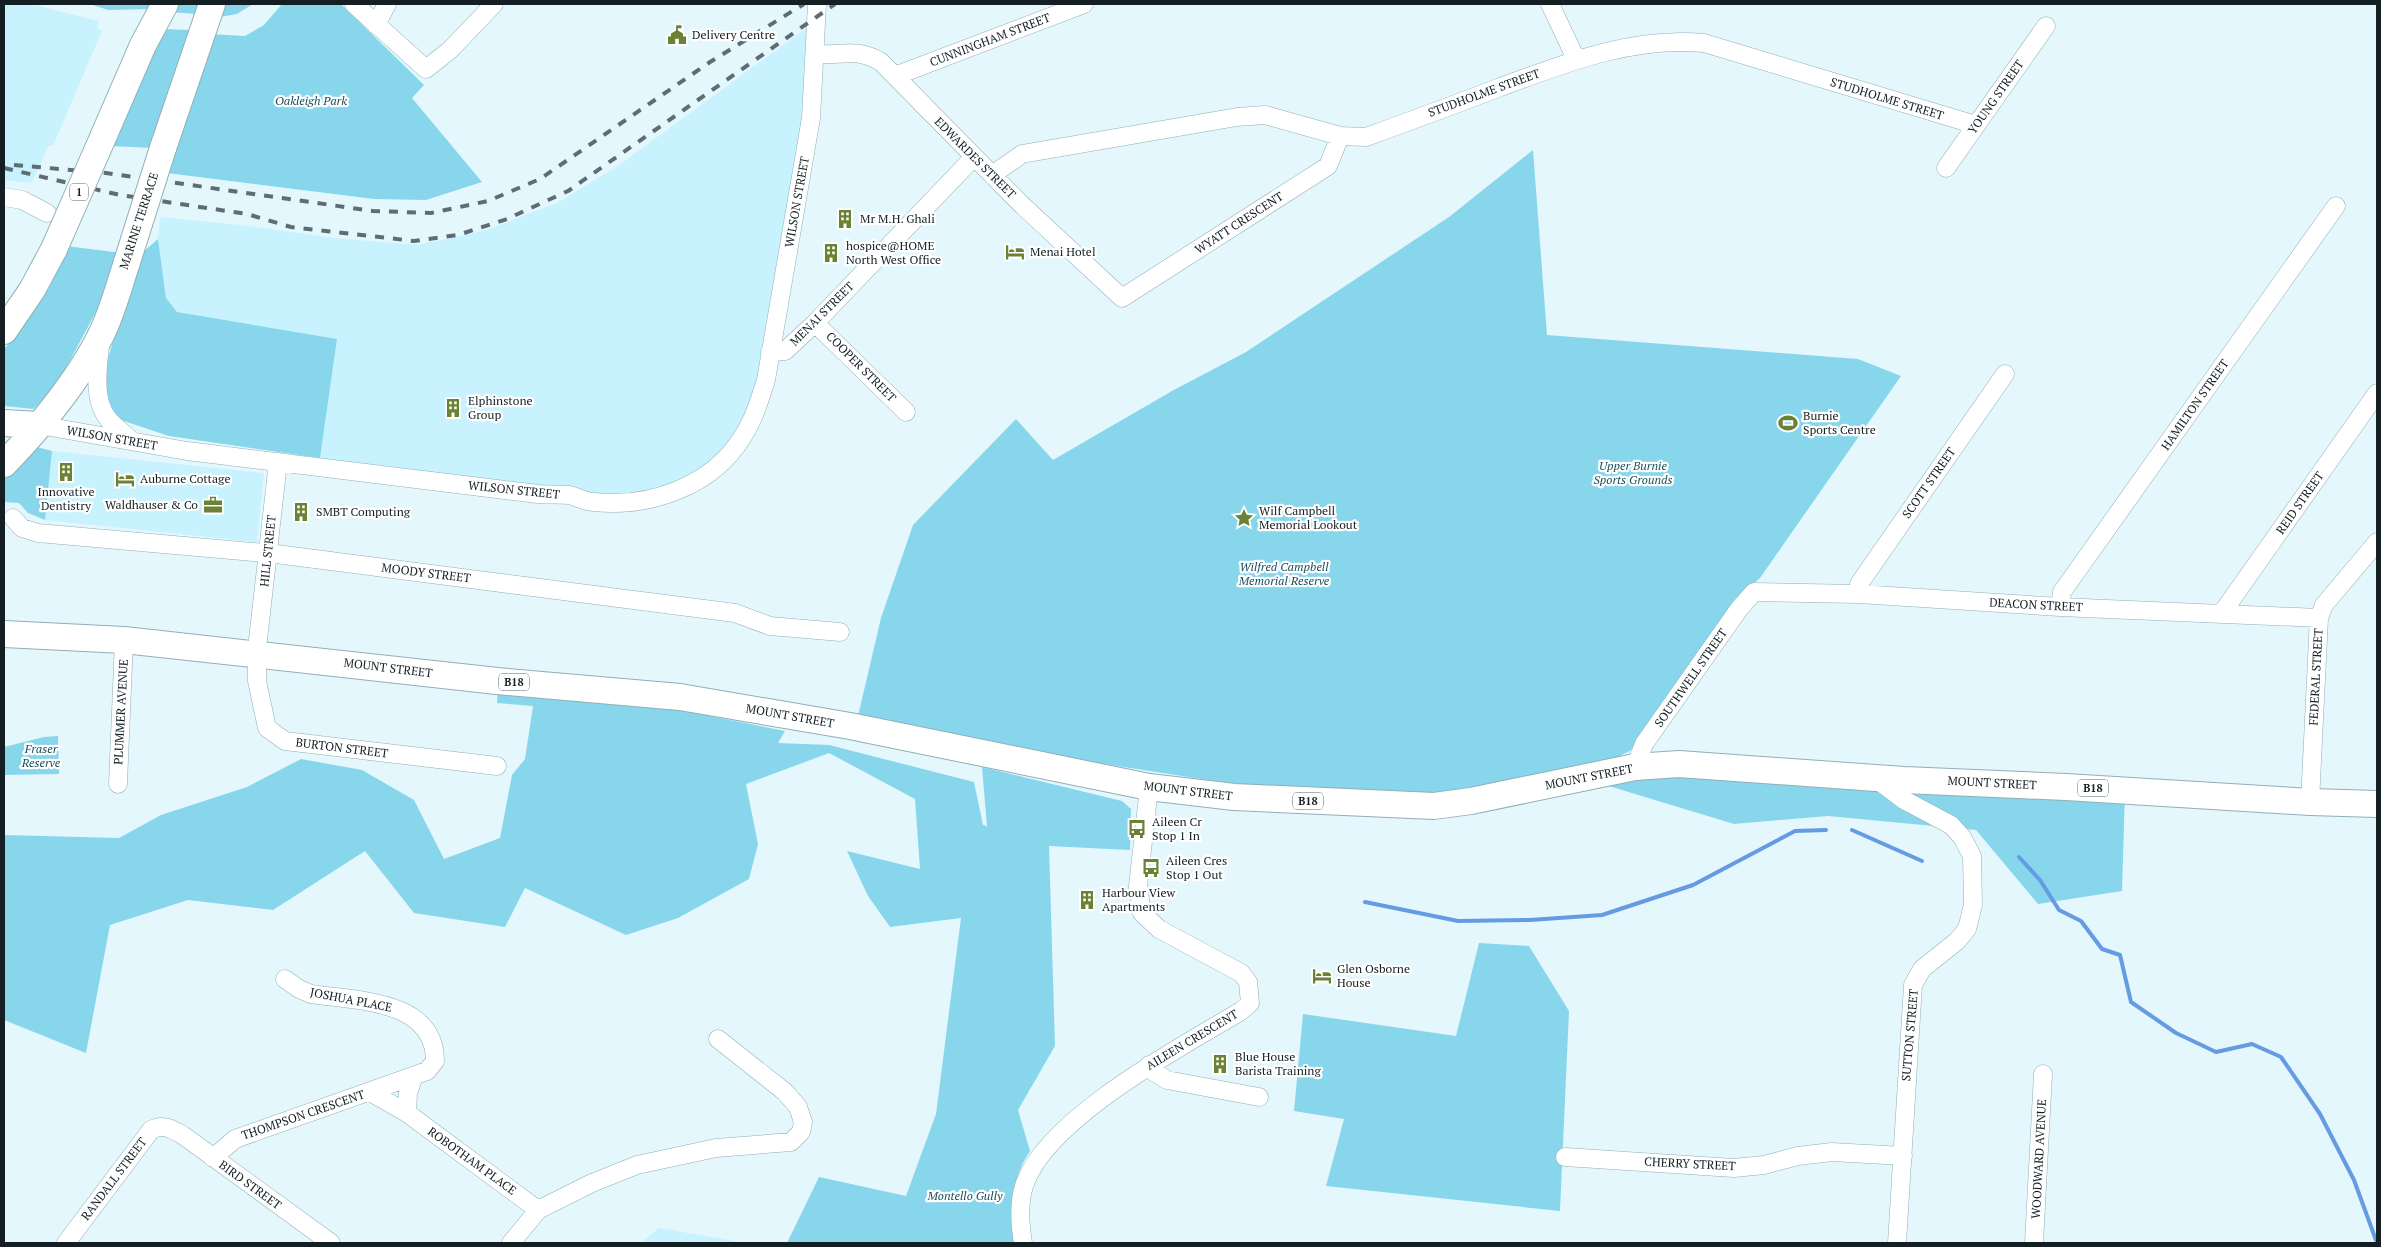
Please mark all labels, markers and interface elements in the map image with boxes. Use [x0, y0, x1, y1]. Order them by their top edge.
street label: CUNNINGHAM STREET [927, 9, 1053, 69]
public building icon: Delivery Centre [666, 24, 688, 46]
place label: Delivery Centre [692, 27, 775, 42]
street label: YOUNG STREET [1964, 56, 2027, 137]
street label: STUDHOLME STREET [1426, 65, 1542, 120]
street label: STUDHOLME STREET [1829, 74, 1946, 123]
park label: Oakleigh Park [275, 93, 347, 108]
street label: EDWARDES STREET [932, 114, 1020, 202]
street label: WILSON STREET [781, 155, 812, 248]
street label: MARINE TERRACE [116, 170, 161, 271]
road number: 1 [70, 183, 88, 200]
street label: WYATT CRESCENT [1192, 188, 1286, 257]
building icon: Mr M.H. Ghali [834, 208, 856, 230]
place label: Mr M.H. Ghali [860, 211, 935, 226]
place label: hospice@HOME North West Office [846, 238, 941, 267]
hotel icon: Menai Hotel [1004, 241, 1026, 263]
building icon: hospice@HOME North West Office [820, 242, 842, 264]
place label: Menai Hotel [1030, 244, 1096, 259]
street label: MENAI STREET [786, 278, 857, 349]
street label: COOPER STREET [823, 329, 900, 405]
street label: HAMILTON STREET [2158, 356, 2232, 453]
place label: Elphinstone Group [468, 393, 533, 422]
building icon: Elphinstone Group [442, 397, 464, 419]
place label: Burnie Sports Centre [1803, 408, 1876, 437]
sports icon: Burnie Sports Centre [1777, 412, 1799, 434]
street label: WILSON STREET [66, 422, 159, 453]
street label: SCOTT STREET [1899, 444, 1959, 521]
park label: Upper Burnie Sports Grounds [1594, 458, 1672, 487]
building icon: Innovative Dentistry [55, 461, 77, 483]
hotel icon: Auburne Cottage [114, 468, 136, 490]
street label: REID STREET [2272, 468, 2327, 537]
place label: Auburne Cottage [140, 471, 230, 486]
street label: WILSON STREET [468, 477, 561, 502]
place label: Innovative Dentistry [37, 484, 95, 513]
office icon: Waldhauser & Co [202, 494, 224, 516]
place label: Waldhauser & Co [105, 497, 198, 512]
building icon: SMBT Computing [290, 501, 312, 523]
place label: Wilf Campbell Memorial Lookout [1259, 503, 1358, 532]
place label: SMBT Computing [316, 504, 411, 519]
place icon: Wilf Campbell Memorial Lookout [1233, 507, 1255, 529]
street label: HILL STREET [256, 514, 279, 588]
park label: Wilfred Campbell Memorial Reserve [1238, 559, 1330, 588]
street label: MOODY STREET [381, 560, 472, 585]
street label: DEACON STREET [1989, 595, 2084, 614]
street label: SOUTHWELL STREET [1651, 625, 1731, 730]
street label: FEDERAL STREET [2305, 627, 2326, 726]
street label: MOUNT STREET [343, 655, 434, 680]
street label: PLUMMER AVENUE [110, 659, 131, 765]
road number: B18 [499, 674, 529, 690]
street label: MOUNT STREET [745, 700, 836, 731]
street label: BURTON STREET [295, 734, 390, 761]
park label: Fraser Reserve [21, 741, 61, 770]
street label: MOUNT STREET [1544, 761, 1635, 792]
street label: MOUNT STREET [1947, 773, 2038, 792]
street label: MOUNT STREET [1143, 778, 1234, 803]
road number: B18 [2078, 780, 2108, 796]
road number: B18 [1293, 792, 1323, 809]
place label: Aileen Cr Stop 1 In [1152, 814, 1202, 843]
bus stop icon: Aileen Cr Stop 1 In [1126, 818, 1148, 840]
place label: Aileen Cres Stop 1 Out [1166, 853, 1227, 882]
bus stop icon: Aileen Cres Stop 1 Out [1140, 857, 1162, 879]
place label: Harbour View Apartments [1102, 885, 1175, 914]
building icon: Harbour View Apartments [1076, 889, 1098, 911]
place label: Glen Osborne House [1337, 961, 1410, 990]
hotel icon: Glen Osborne House [1311, 965, 1333, 987]
street label: JOSHUA PLACE [309, 984, 393, 1015]
street label: SUTTON STREET [1898, 988, 1921, 1082]
street label: AILEEN CRESCENT [1143, 1006, 1241, 1073]
place label: Blue House Barista Training [1235, 1049, 1322, 1078]
building icon: Blue House Barista Training [1209, 1053, 1231, 1075]
street label: THOMPSON CRESCENT [239, 1086, 367, 1143]
street label: WOODWARD AVENUE [2028, 1099, 2049, 1219]
street label: ROBOTHAM PLACE [425, 1123, 520, 1198]
street label: RANDALL STREET [78, 1134, 150, 1223]
street label: CHERRY STREET [1644, 1154, 1737, 1173]
street label: BIRD STREET [216, 1157, 285, 1213]
park label: Montello Gully [927, 1188, 1003, 1203]

